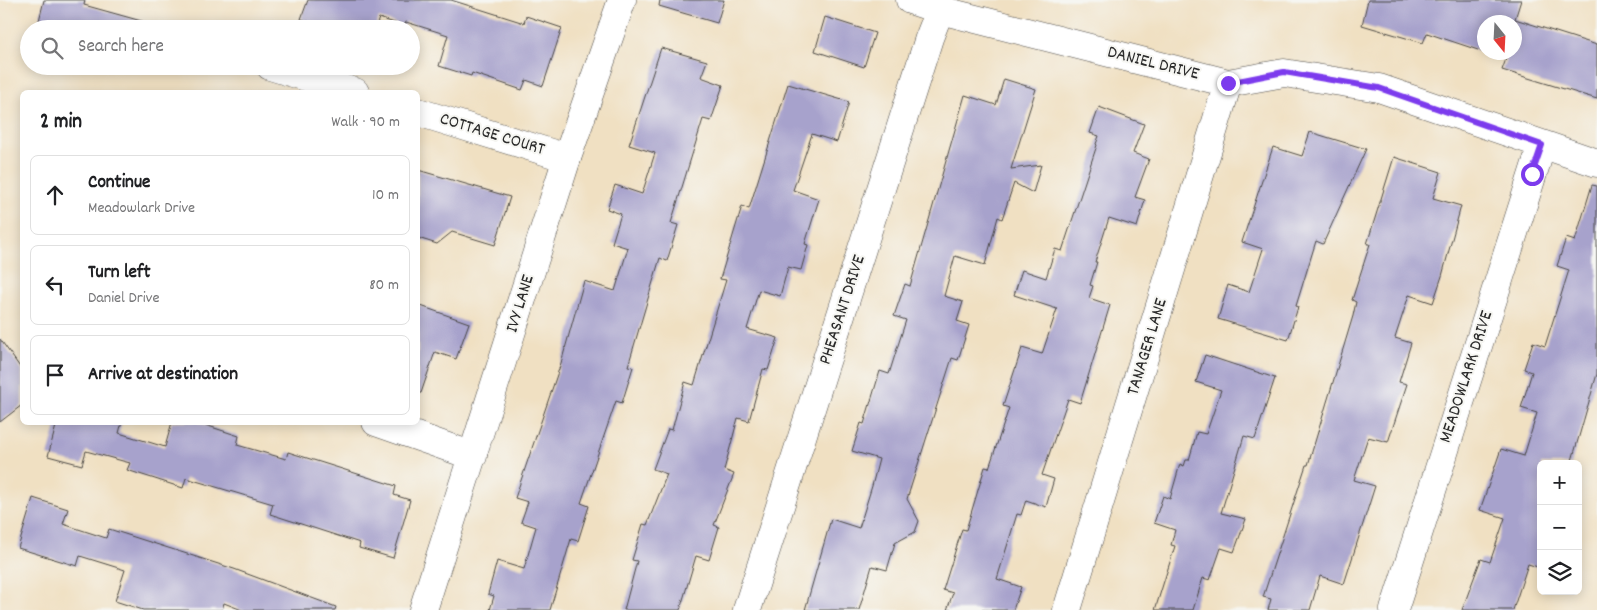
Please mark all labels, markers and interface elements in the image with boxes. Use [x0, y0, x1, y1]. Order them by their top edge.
north arrow [1477, 15, 1522, 60]
search box [20, 20, 420, 75]
icon: search [38, 34, 66, 62]
text: Search here [78, 34, 164, 61]
street label: DANIEL DRIVE [1105, 41, 1201, 87]
route end [1217, 72, 1240, 95]
street label: COTTAGE COURT [436, 107, 548, 163]
text: 2 min [40, 108, 82, 138]
text: Walk · 90 m [331, 111, 400, 134]
route start [1521, 163, 1544, 186]
text: Continue [88, 170, 150, 197]
icon: ahead [41, 181, 69, 209]
text: 10 m [372, 184, 399, 207]
text: Meadowlark Drive [88, 197, 195, 220]
street label: PHEASANT DRIVE [814, 252, 872, 368]
text: Turn left [88, 260, 151, 287]
icon: left [41, 271, 69, 299]
street label: IVY LANE [500, 272, 542, 336]
text: 80 m [369, 274, 399, 297]
text: Daniel Drive [88, 287, 159, 310]
street label: TANAGER LANE [1121, 295, 1175, 399]
street label: MEADOWLARK DRIVE [1434, 308, 1500, 446]
icon: arrive [41, 361, 69, 389]
text: Arrive at destination [88, 362, 238, 389]
map controls [1537, 460, 1582, 595]
button: + [1537, 460, 1582, 505]
button: − [1537, 505, 1582, 550]
button: layers [1537, 550, 1582, 595]

